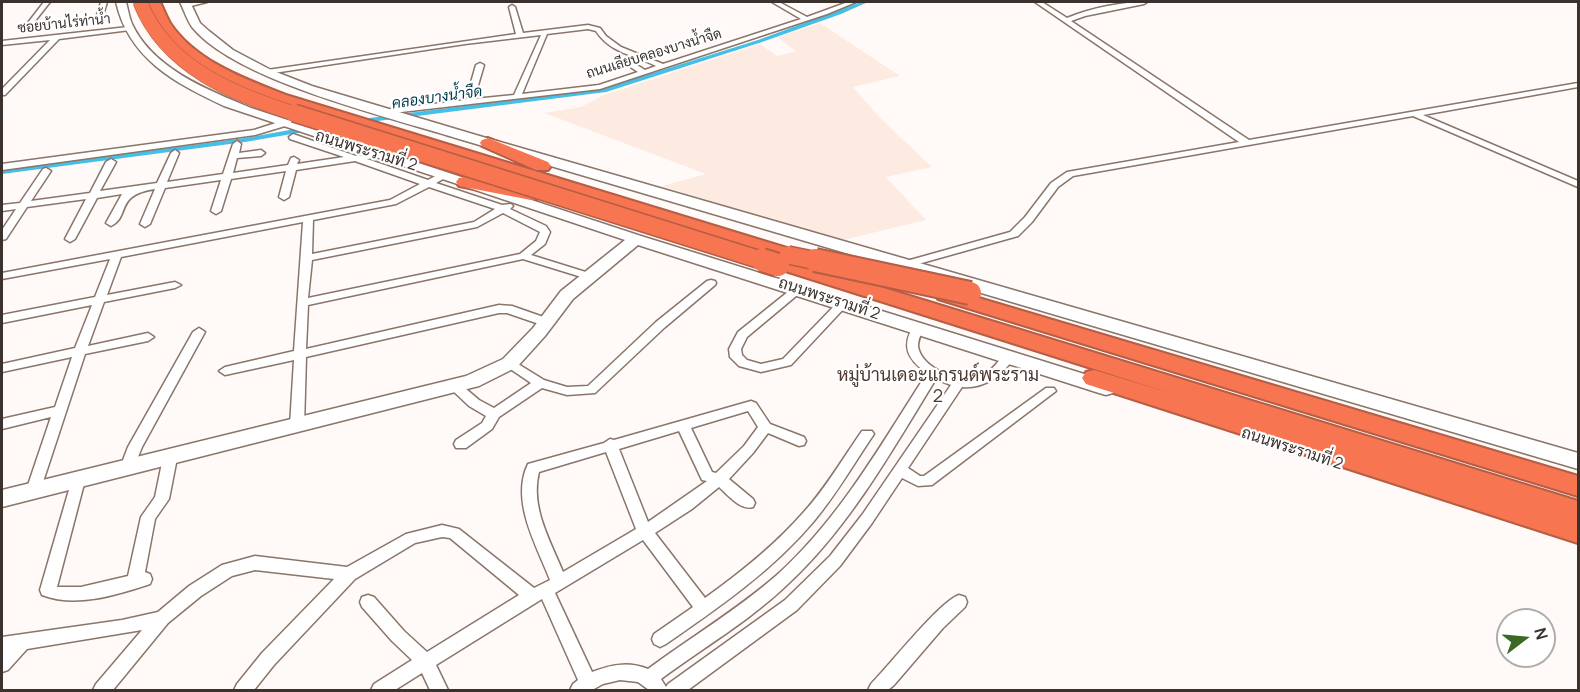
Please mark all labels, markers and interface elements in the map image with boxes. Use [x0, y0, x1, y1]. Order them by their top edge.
street label: ซอยบ้านไร่ท่าน้ำ [17, 11, 111, 37]
street label: ถนนเลียบคลองบางน้ำจืด [584, 25, 724, 83]
water label: คลองบางน้ำจืด [391, 83, 483, 113]
street label: ถนนพระรามที่ 2 [313, 126, 419, 176]
street label: ถนนพระรามที่ 2 [776, 274, 882, 324]
district label: หมู่บ้านเดอะแกรนด์พระราม 2 [837, 365, 1039, 407]
street label: ถนนพระรามที่ 2 [1239, 424, 1345, 474]
north arrow [1496, 608, 1556, 668]
text: N [1529, 625, 1554, 642]

